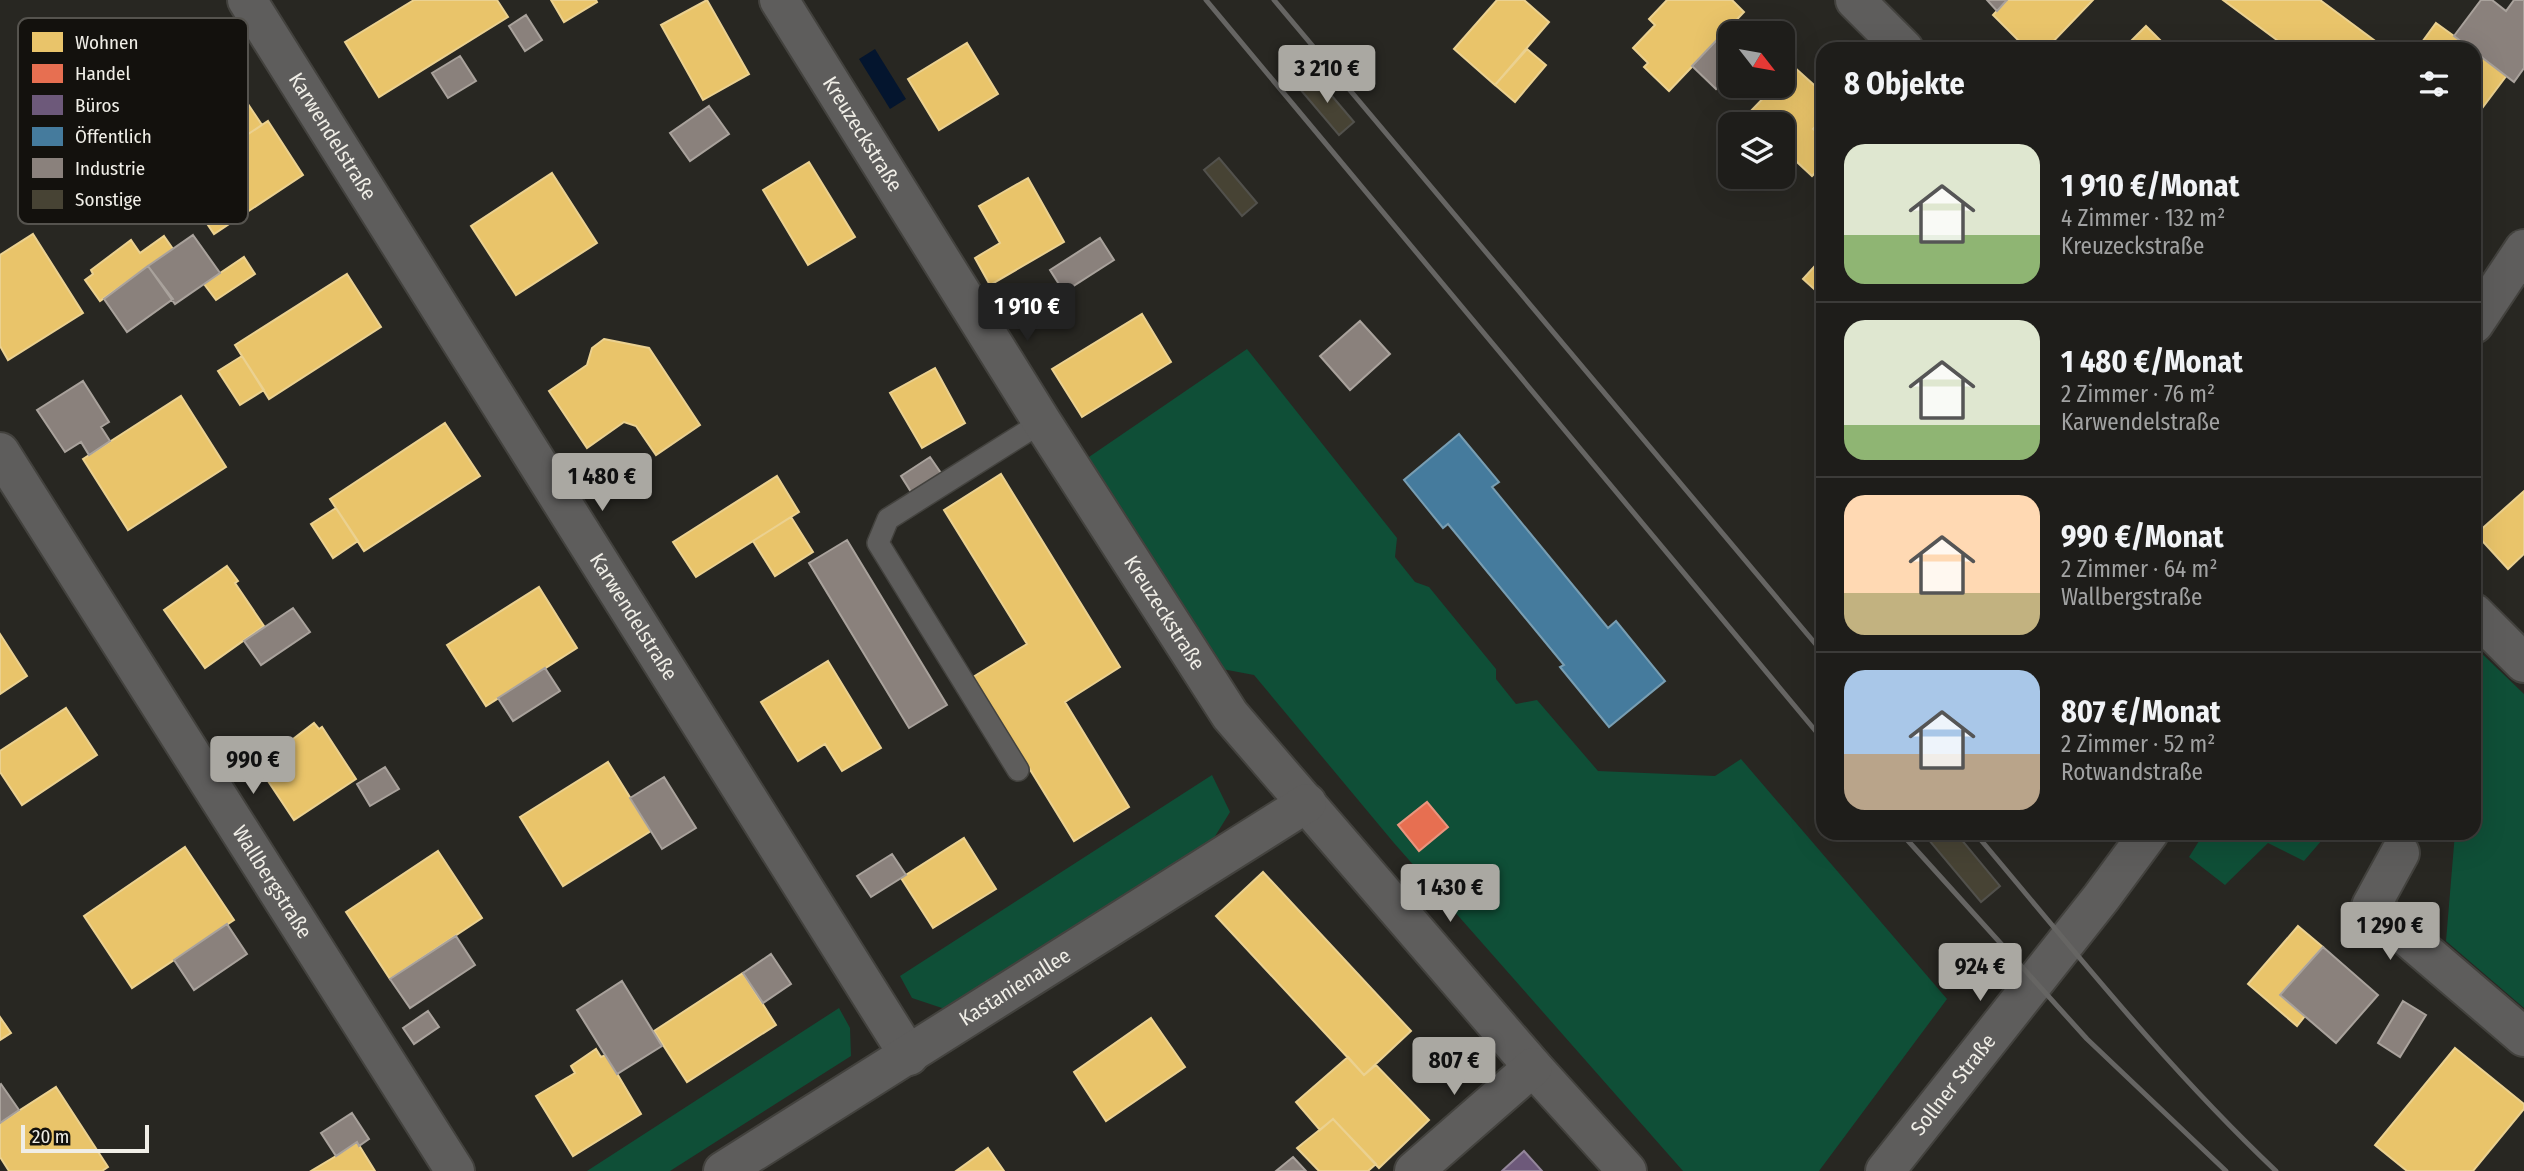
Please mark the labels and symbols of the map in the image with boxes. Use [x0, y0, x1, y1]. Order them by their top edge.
legend [18, 18, 248, 224]
north arrow [1718, 21, 1796, 98]
text: Wohnen [75, 31, 138, 54]
pin: 3 210 € [1262, 46, 1392, 105]
text: Handel [75, 62, 130, 85]
street label: Karwendelstraße [283, 68, 382, 205]
street label: Kreuzeckstraße [817, 72, 908, 197]
text: Büros [75, 94, 120, 117]
text: Öffentlich [75, 125, 152, 148]
text: Industrie [75, 157, 145, 180]
text: Sonstige [75, 188, 142, 211]
pin: 1 910 € [962, 284, 1092, 343]
pin: 1 480 € [537, 454, 667, 513]
street label: Karwendelstraße [584, 548, 683, 685]
street label: Kreuzeckstraße [1118, 551, 1211, 675]
pin: 990 € [204, 736, 302, 796]
street label: Wallbergstraße [227, 821, 318, 944]
pin: 1 430 € [1385, 864, 1515, 924]
pin: 1 290 € [2325, 902, 2455, 962]
street label: Kastanienallee [954, 942, 1075, 1032]
pin: 924 € [1931, 944, 2029, 1003]
street label: Sollner Straße [1905, 1029, 2001, 1141]
pin: 807 € [1405, 1038, 1503, 1097]
scale bar [21, 1122, 149, 1154]

